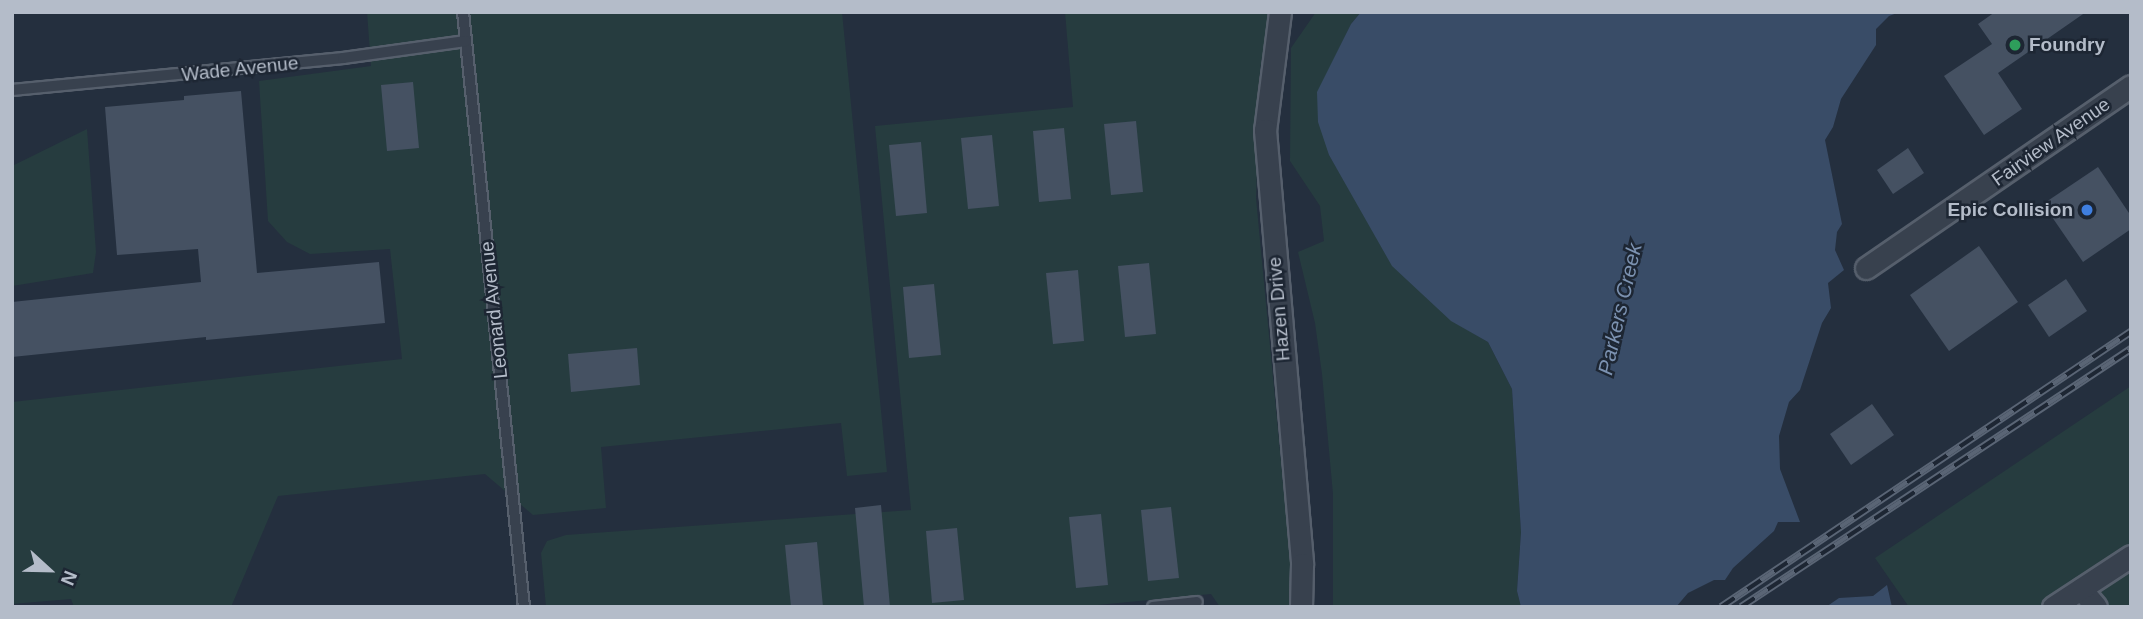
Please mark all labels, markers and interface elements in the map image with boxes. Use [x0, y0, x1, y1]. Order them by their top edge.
place label: Foundry [2029, 34, 2105, 56]
marker: Foundry [2007, 37, 2023, 53]
street label: Wade Avenue [180, 51, 300, 87]
street label: Fairview Avenue [1987, 92, 2115, 192]
place label: Epic Collision [1947, 199, 2073, 221]
marker: Epic Collision [2079, 202, 2095, 218]
street label: Leonard Avenue [475, 240, 513, 380]
water label: Parkers Creek [1593, 241, 1647, 377]
street label: Hazen Drive [1263, 256, 1295, 362]
north arrow [14, 535, 84, 605]
text: N [57, 568, 81, 588]

